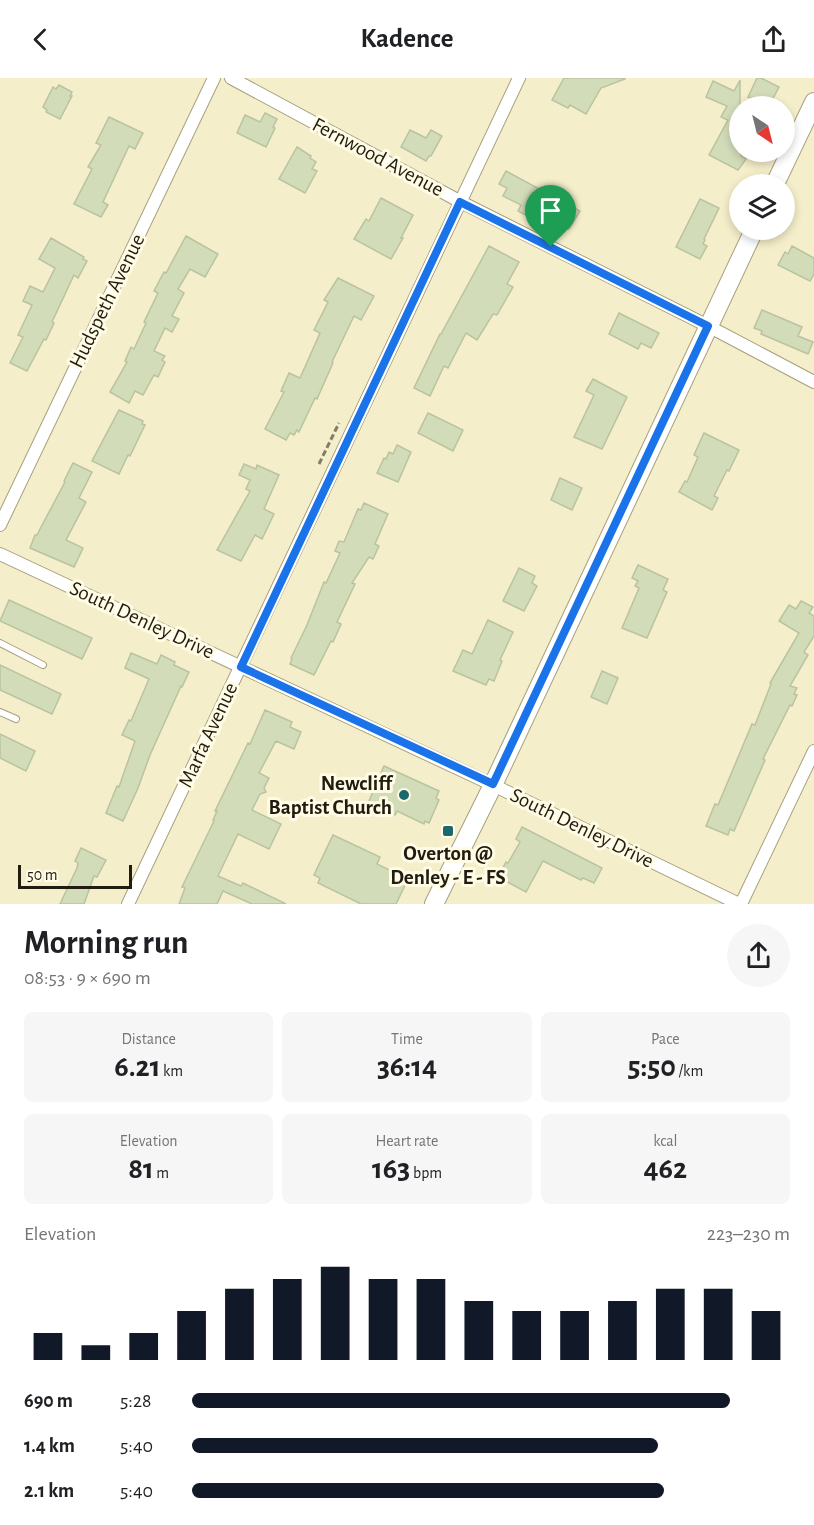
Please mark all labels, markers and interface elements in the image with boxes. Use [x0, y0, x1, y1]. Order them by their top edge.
icon: back [24, 23, 57, 56]
icon: share [757, 23, 790, 56]
text: Kadence [361, 25, 453, 52]
north arrow [729, 96, 795, 162]
map controls [729, 96, 795, 240]
street label: Fernwood Avenue [309, 114, 447, 200]
button: layers [729, 174, 795, 240]
pin [525, 185, 576, 247]
icon: arrive [534, 194, 567, 227]
street label: Hudspeth Avenue [66, 231, 148, 371]
street label: South Denley Drive [67, 577, 217, 663]
street label: Marfa Avenue [175, 679, 241, 791]
place label: Newcliff Baptist Church [268, 773, 394, 818]
street label: South Denley Drive [507, 784, 657, 872]
marker: Newcliff Baptist Church [397, 788, 411, 802]
marker: Overton @ Denley - E - FS [441, 824, 455, 838]
place label: Overton @ Denley - E - FS [390, 843, 506, 888]
scale bar [18, 862, 132, 890]
text: 50 m [27, 867, 58, 883]
button: share [727, 924, 790, 987]
text: Morning run [24, 927, 188, 960]
text: 08:53 · 9 × 690 m [24, 968, 151, 988]
text: Distance [122, 1031, 176, 1047]
text: Time [391, 1031, 423, 1047]
text: Pace [651, 1031, 680, 1047]
text: 6.21 [114, 1052, 160, 1082]
text: 36:14 [377, 1052, 437, 1082]
text: 5:50 [627, 1052, 676, 1082]
text: km [160, 1063, 183, 1079]
text: /km [676, 1063, 703, 1079]
text: Elevation [120, 1133, 178, 1149]
text: Heart rate [376, 1133, 438, 1149]
text: kcal [653, 1133, 678, 1149]
text: 81 [128, 1154, 154, 1184]
text: 163 [372, 1154, 410, 1184]
text: 462 [643, 1154, 687, 1184]
text: m [154, 1165, 169, 1181]
text: bpm [410, 1165, 442, 1181]
text: Elevation [24, 1224, 96, 1244]
text: 223–230 m [707, 1224, 790, 1244]
text: 690 m [24, 1391, 73, 1411]
text: 5:28 [120, 1391, 152, 1411]
text: 1.4 km [24, 1436, 75, 1456]
text: 5:40 [120, 1436, 153, 1456]
text: 2.1 km [24, 1481, 74, 1501]
text: 5:40 [120, 1481, 153, 1501]

